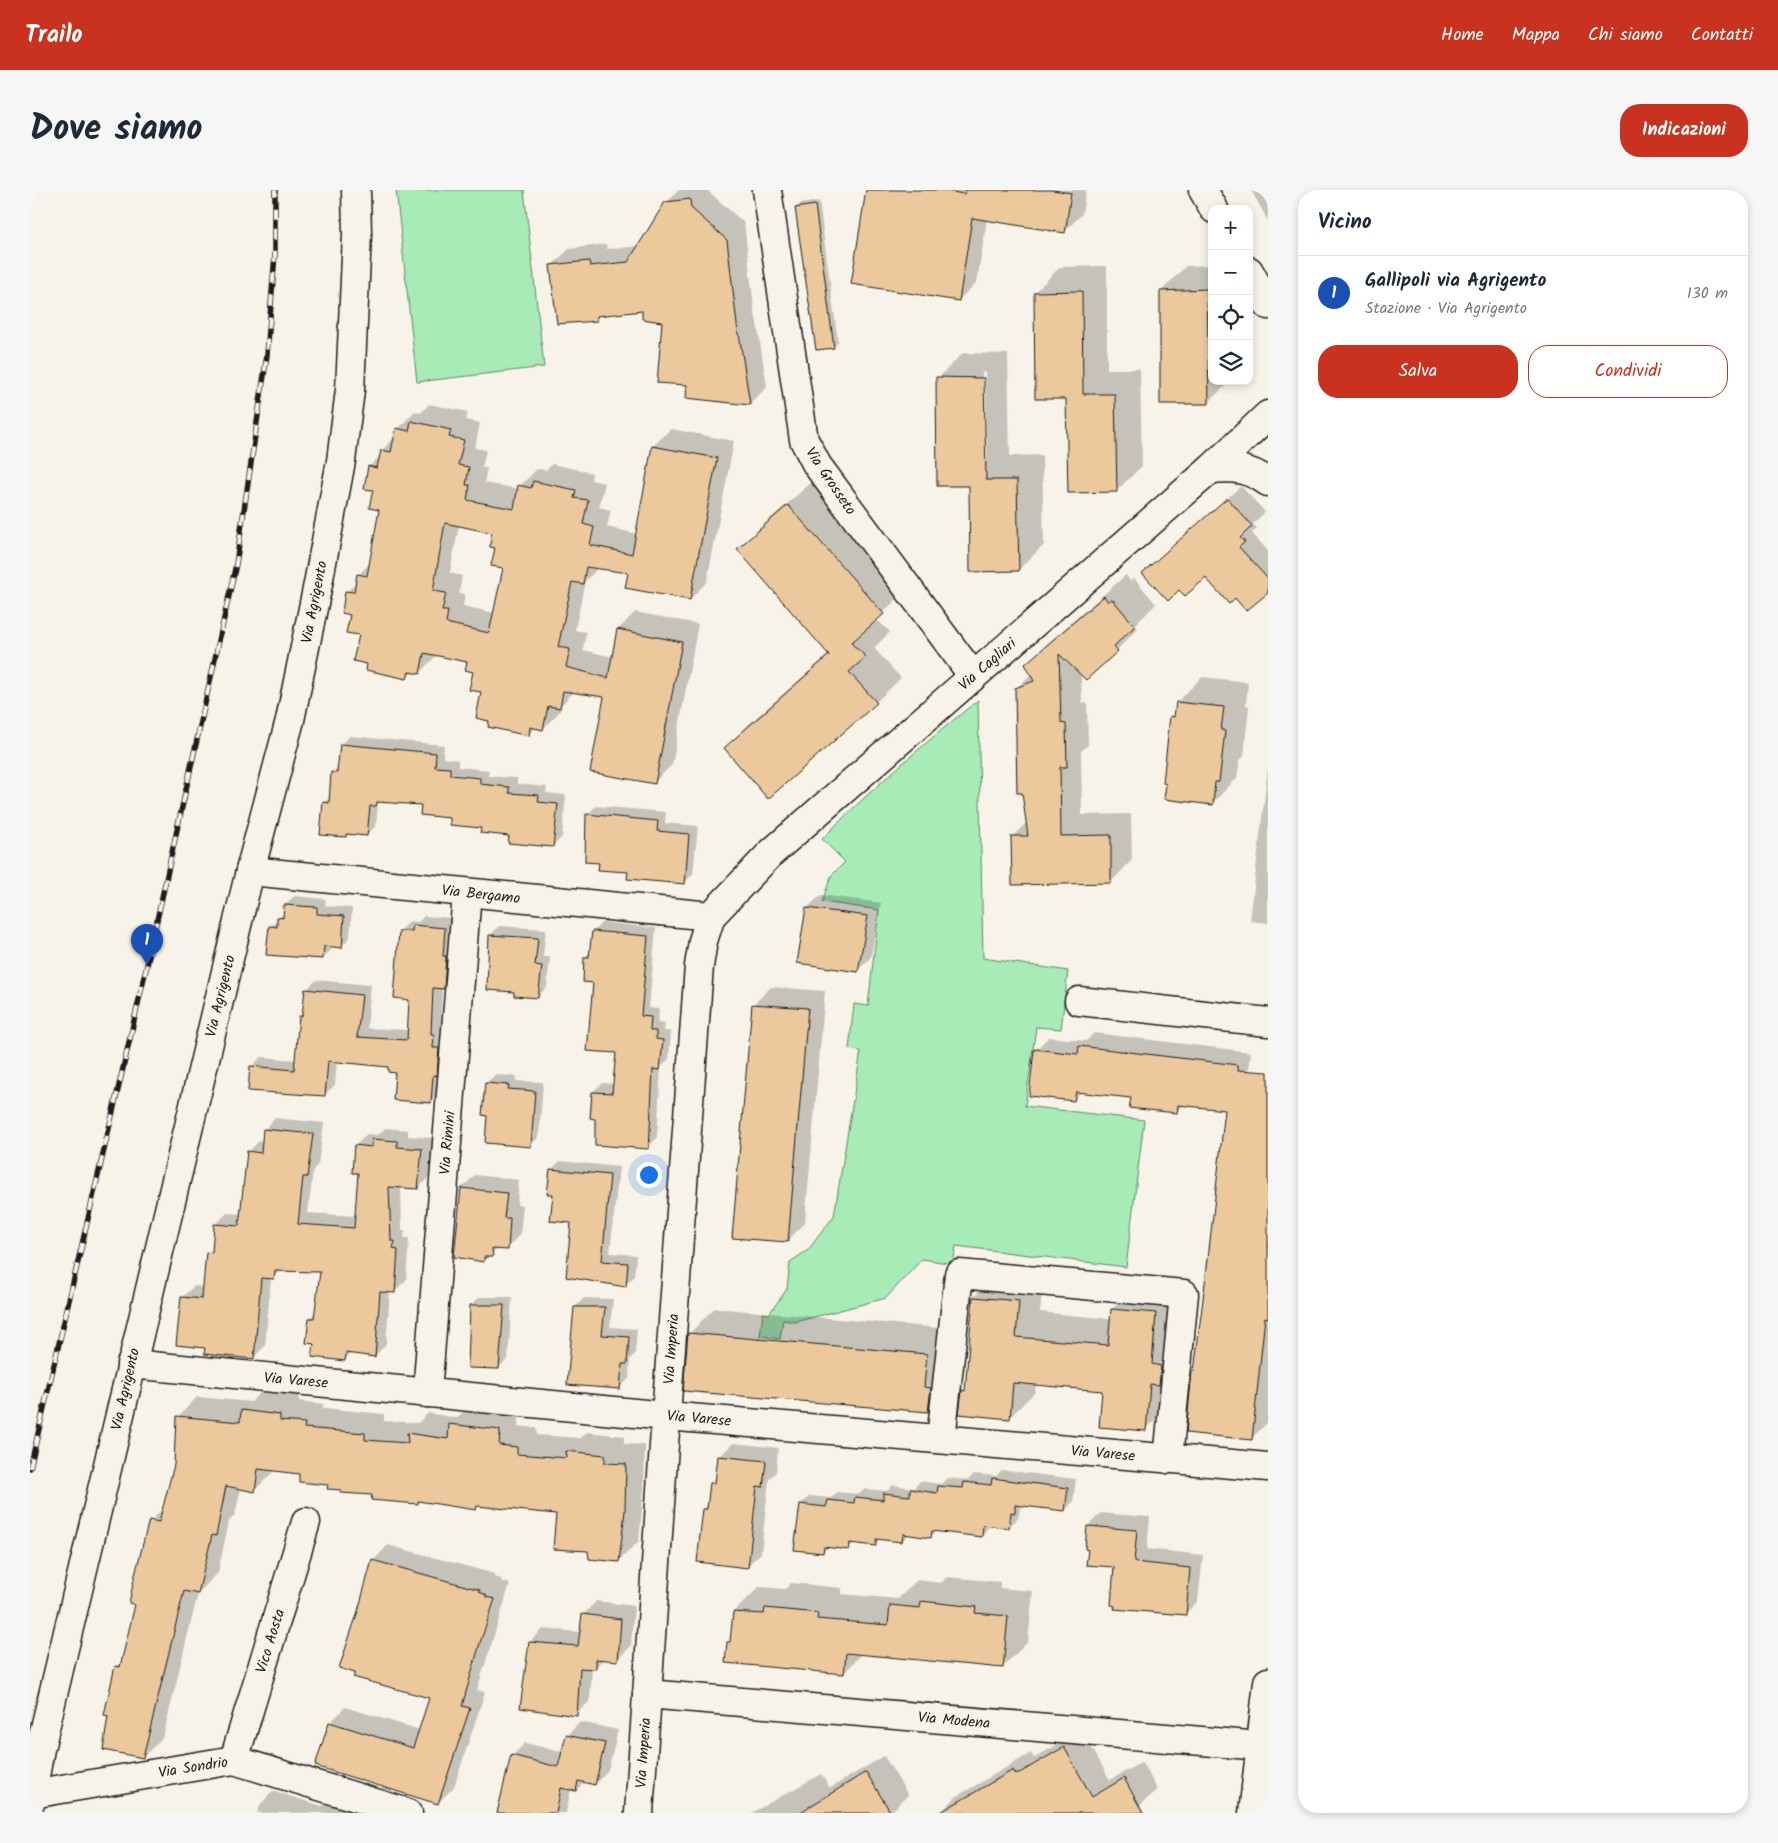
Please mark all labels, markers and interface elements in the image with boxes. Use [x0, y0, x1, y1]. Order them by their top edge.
text: Trailo [25, 16, 83, 55]
text: Home [1441, 21, 1484, 50]
text: Mappa [1512, 21, 1560, 50]
text: Chi siamo [1588, 21, 1663, 50]
text: Contatti [1691, 21, 1753, 50]
text: Dove siamo [30, 102, 203, 158]
button: Indicazioni [1620, 104, 1748, 157]
map controls [1208, 205, 1253, 385]
button: + [1208, 205, 1253, 250]
text: Vicino [1318, 206, 1372, 239]
button: − [1208, 250, 1253, 295]
text: Gallipoli via Agrigento [1365, 266, 1546, 296]
text: 1 [1332, 281, 1336, 306]
text: 130 m [1687, 281, 1728, 306]
button: locate [1208, 295, 1253, 340]
text: Stazione · Via Agrigento [1365, 296, 1527, 321]
button: layers [1208, 340, 1253, 385]
button: Salva [1318, 345, 1518, 398]
button: Condividi [1528, 345, 1728, 398]
street label: Via Grosseto [799, 443, 862, 521]
street label: Via Agrigento [295, 559, 335, 646]
street label: Via Cagliari [953, 632, 1023, 697]
street label: Via Bergamo [440, 879, 522, 911]
pin: 1 [131, 924, 163, 965]
street label: Via Agrigento [199, 952, 243, 1040]
street label: Via Rimini [433, 1109, 463, 1176]
your location [636, 1162, 662, 1188]
street label: Via Imperia [658, 1313, 686, 1385]
street label: Via Agrigento [105, 1345, 147, 1433]
street label: Via Varese [263, 1366, 329, 1396]
street label: Via Varese [666, 1404, 732, 1434]
street label: Via Varese [1070, 1439, 1136, 1469]
street label: Vico Aosta [250, 1606, 292, 1676]
street label: Via Modena [917, 1706, 991, 1736]
street label: Via Imperia [630, 1717, 658, 1789]
street label: Via Sondrio [157, 1751, 230, 1785]

